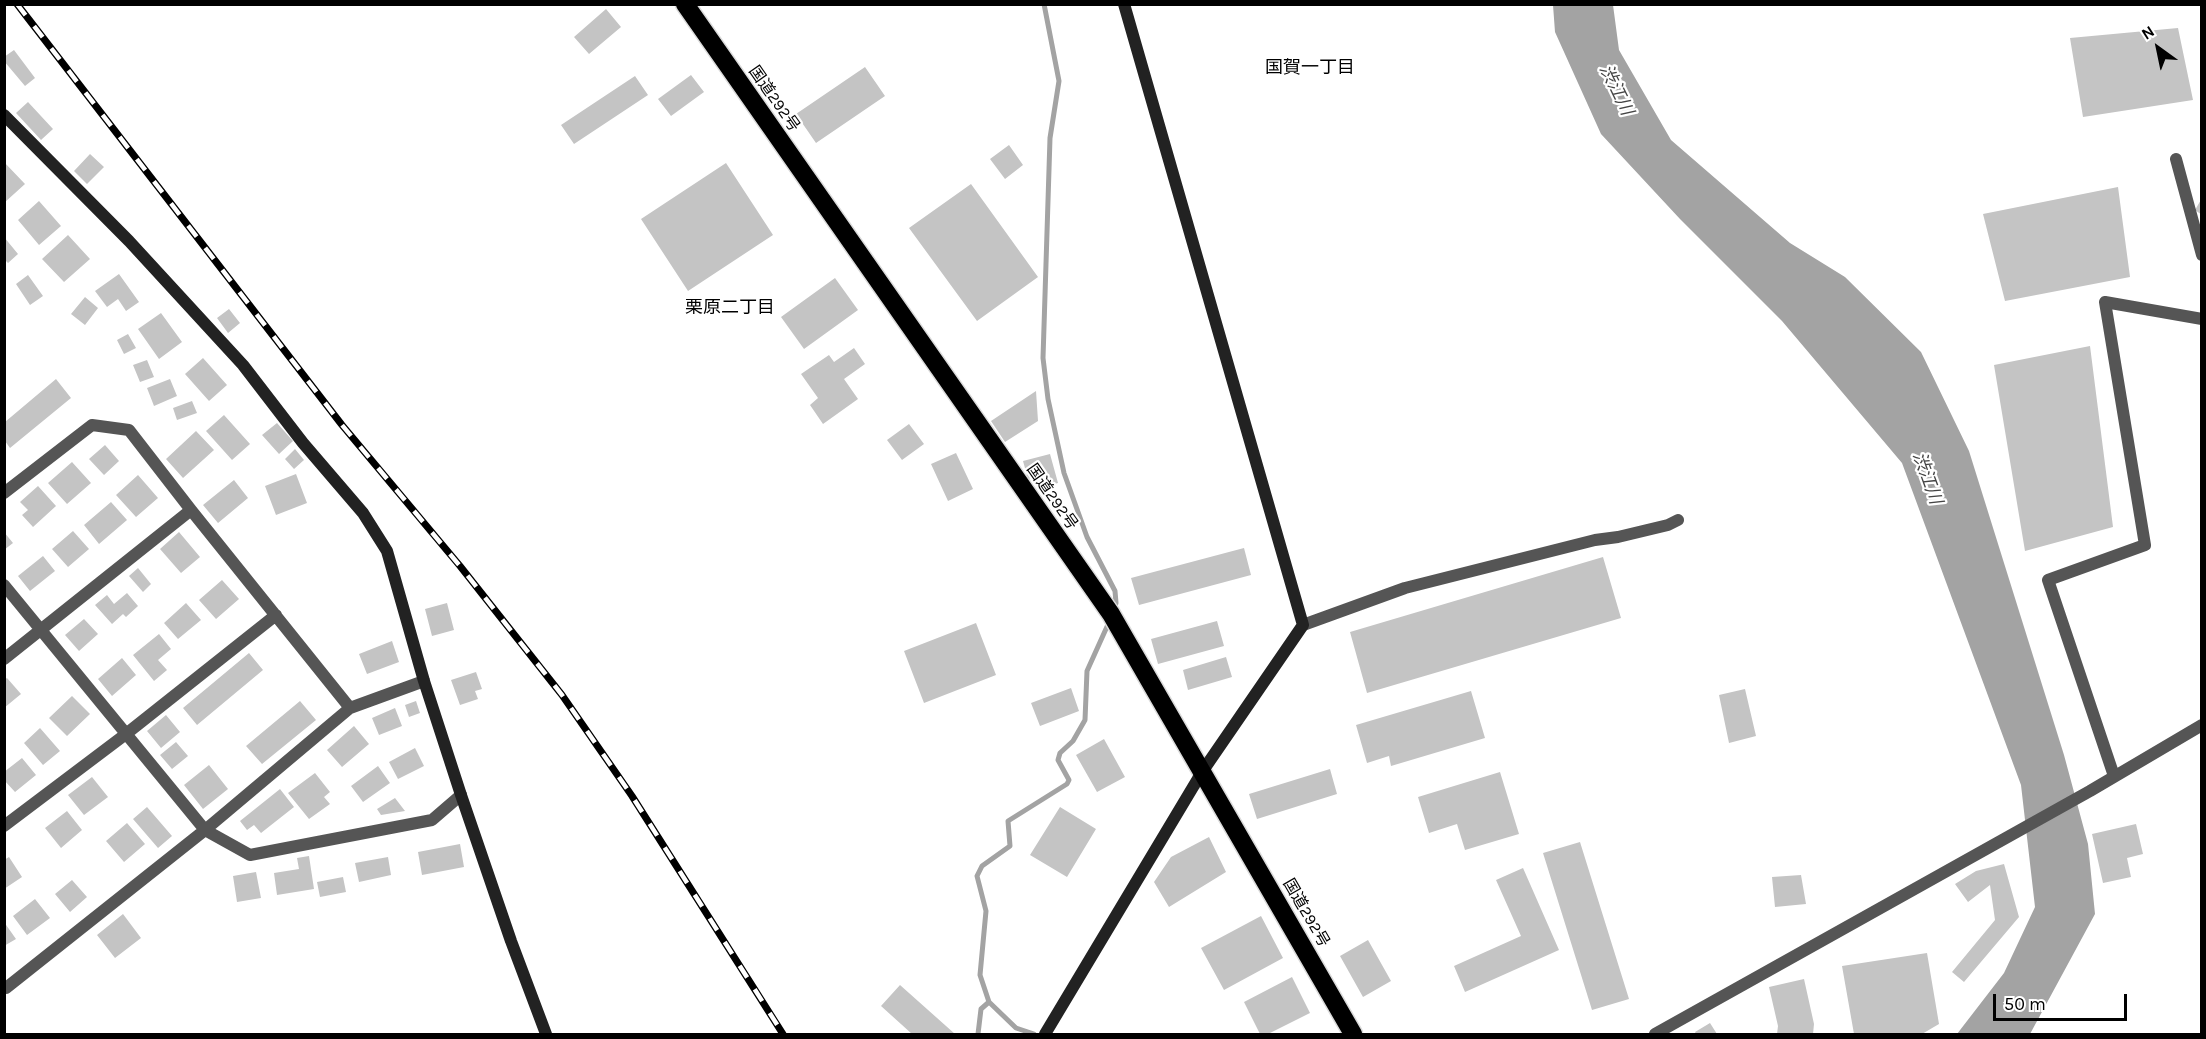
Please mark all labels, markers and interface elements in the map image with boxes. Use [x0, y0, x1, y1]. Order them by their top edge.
north arrow [2128, 18, 2188, 78]
text: N [2138, 21, 2158, 44]
district label: 国賀一丁目 [1265, 57, 1355, 79]
water label: 渋江川 [1594, 61, 1638, 119]
street label: 国道292号 [744, 62, 804, 136]
district label: 栗原二丁目 [685, 297, 775, 319]
water label: 渋江川 [1908, 449, 1946, 507]
street label: 国道292号 [1022, 460, 1082, 534]
street label: 国道292号 [1279, 875, 1333, 951]
scale bar [1996, 982, 2130, 1020]
text: 50 m [2004, 993, 2046, 1015]

